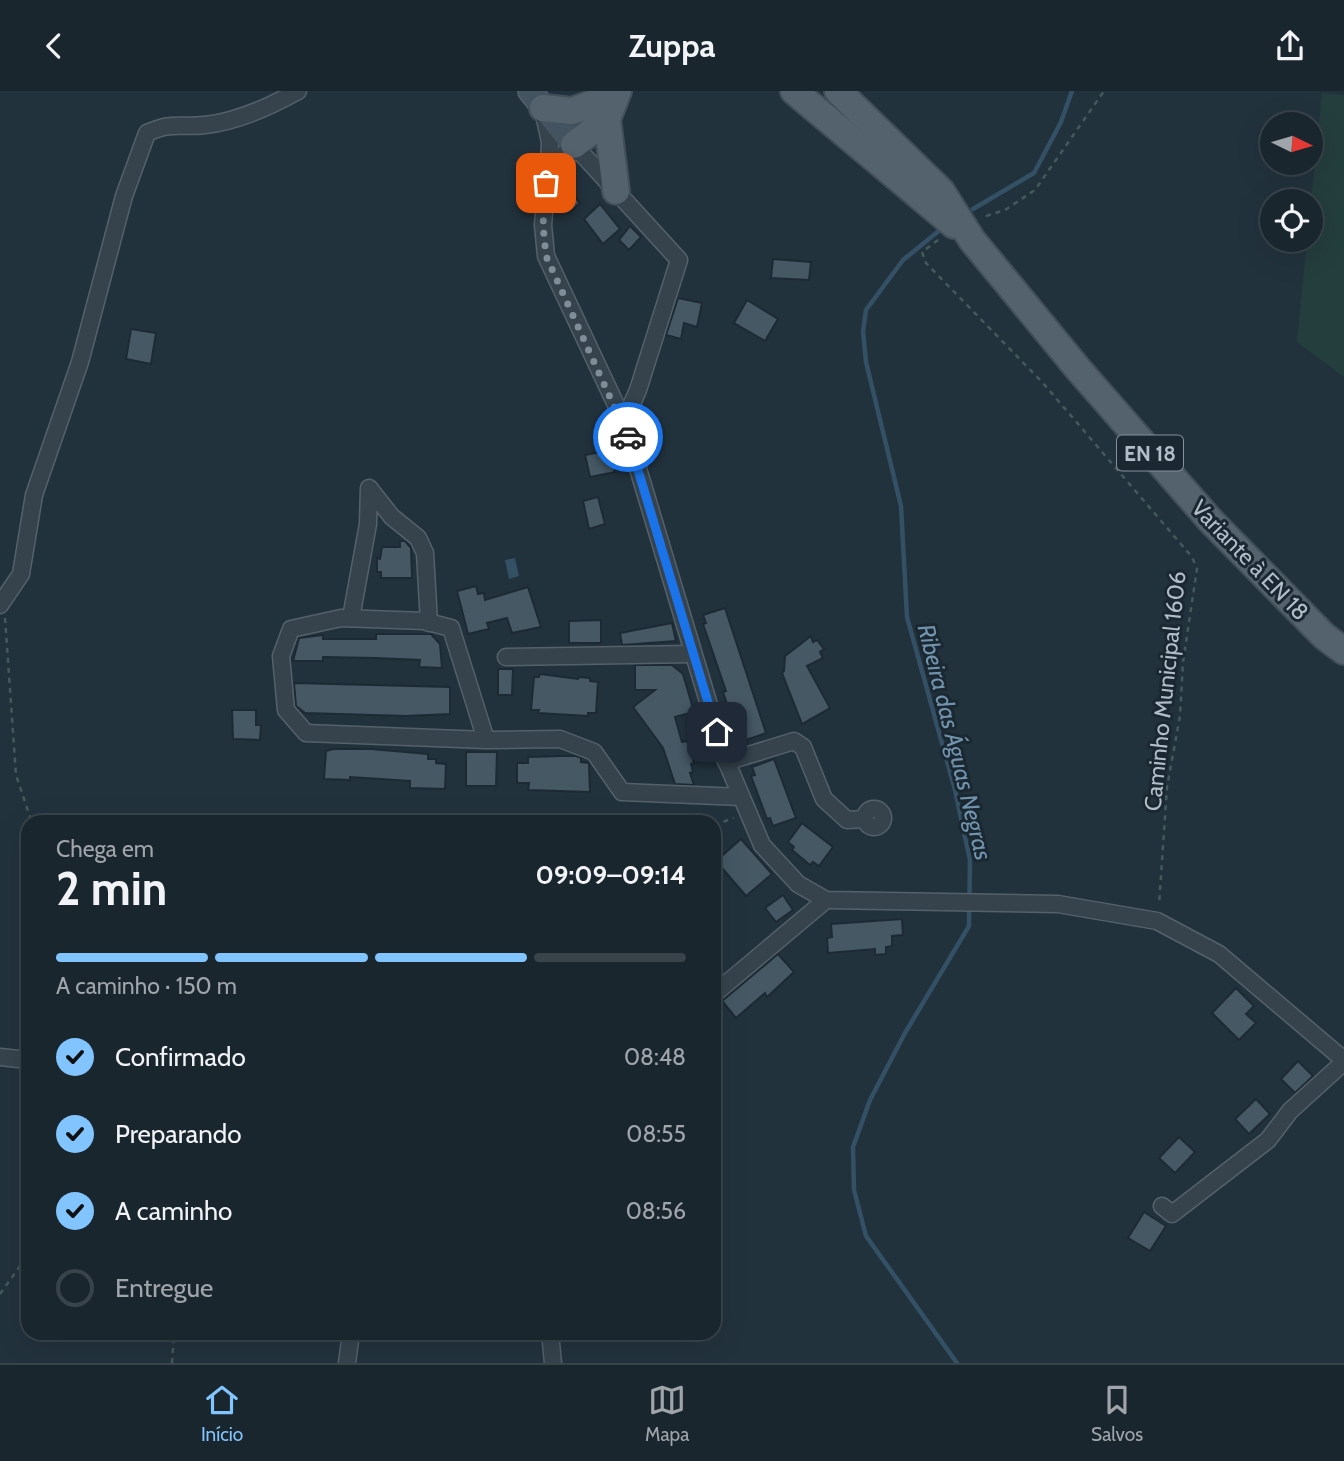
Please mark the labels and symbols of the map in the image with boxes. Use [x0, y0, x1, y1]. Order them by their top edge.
north arrow [1260, 112, 1323, 175]
pin [516, 153, 576, 213]
courier [593, 402, 663, 472]
road number: EN 18 [1117, 435, 1183, 471]
street label: Variante à EN 18 [1186, 494, 1314, 626]
street label: Caminho Municipal 1606 [1138, 570, 1192, 812]
water label: Ribeira das Águas Negras [912, 621, 999, 863]
pin [687, 702, 747, 762]

